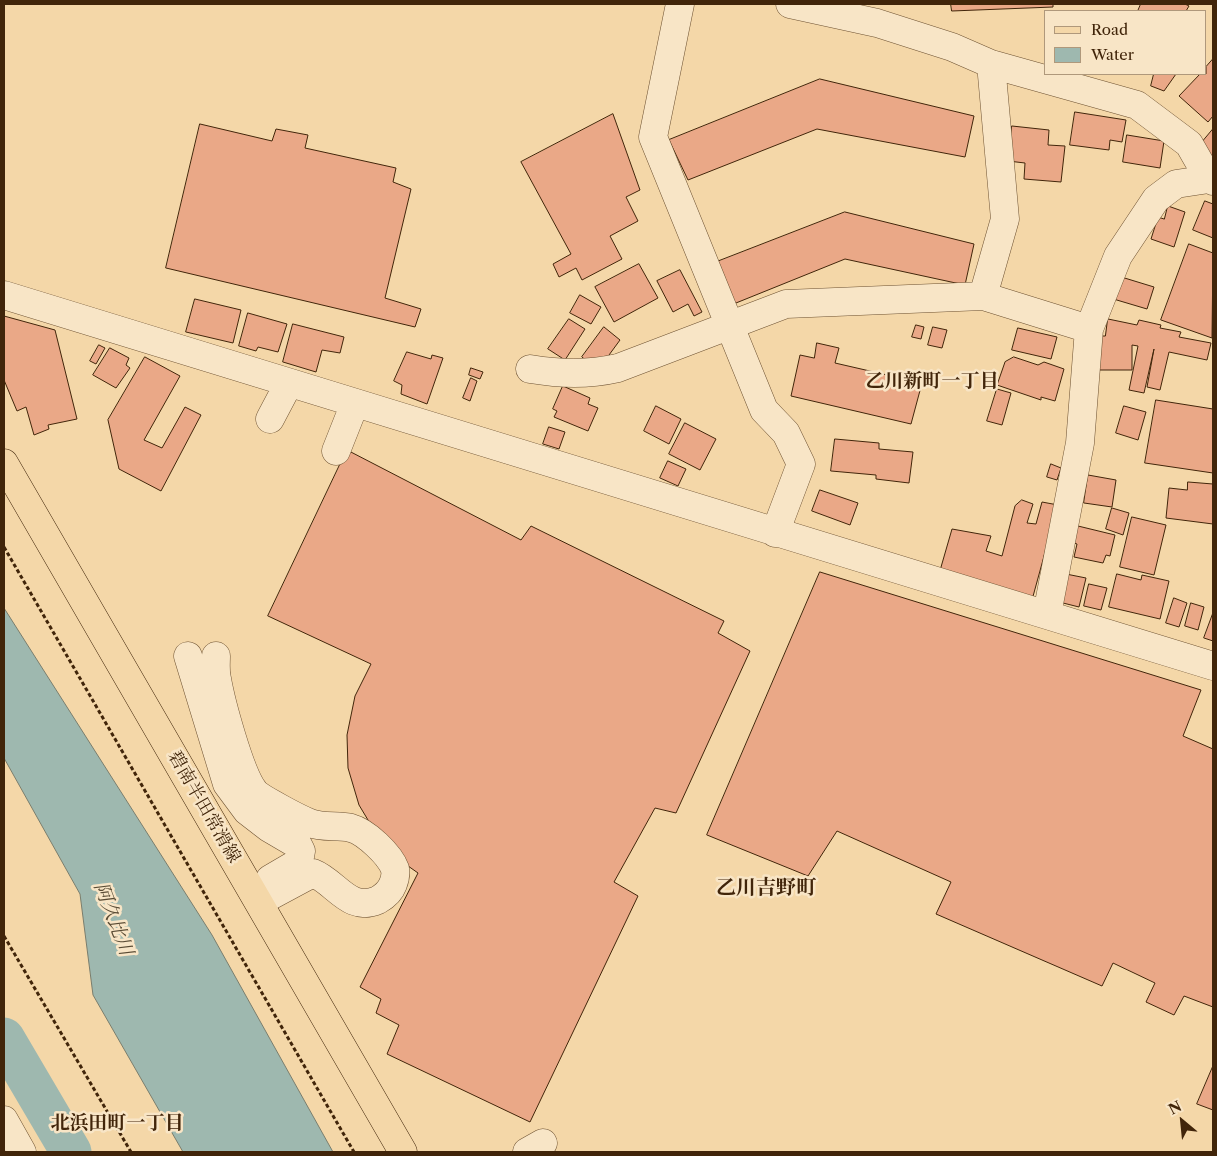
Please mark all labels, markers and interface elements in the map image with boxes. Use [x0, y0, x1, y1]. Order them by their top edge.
legend [1044, 10, 1207, 75]
text: Road [1091, 20, 1128, 39]
text: Water [1091, 45, 1134, 64]
district label: 乙川新町一丁目 [866, 371, 998, 393]
street label: 碧南半田常滑線 [163, 747, 245, 867]
district label: 乙川吉野町 [716, 876, 816, 900]
water label: 阿久比川 [89, 879, 137, 959]
north arrow [1157, 1096, 1207, 1146]
text: N [1165, 1097, 1185, 1119]
district label: 北浜田町一丁目 [51, 1113, 183, 1135]

